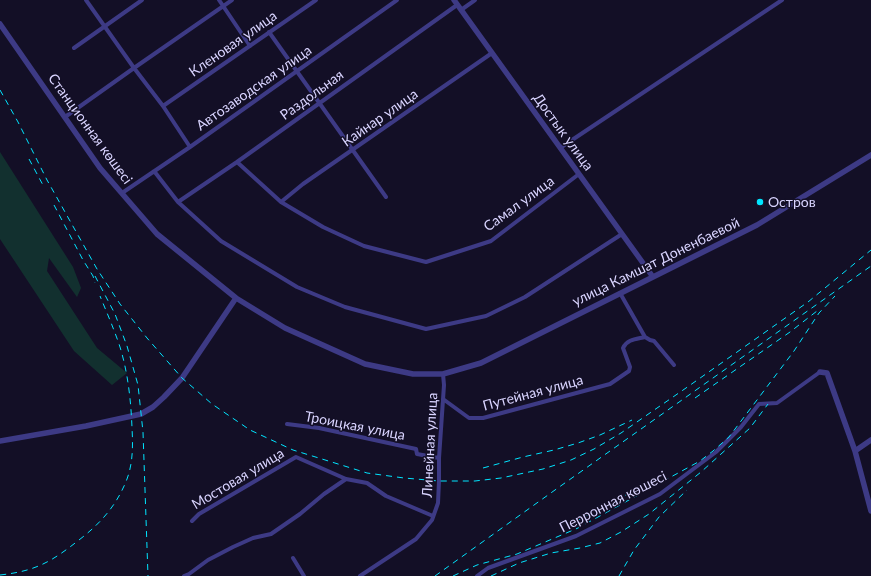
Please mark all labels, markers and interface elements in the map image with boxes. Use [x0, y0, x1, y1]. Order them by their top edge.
street label: Кленовая улица [186, 7, 280, 81]
street label: Автозаводская улица [193, 42, 315, 134]
street label: Раздольная [277, 66, 347, 124]
street label: Станционная көшесі [44, 70, 136, 188]
street label: Кайнар улица [339, 86, 421, 150]
street label: Достык улица [529, 90, 597, 174]
street label: Самал улица [480, 173, 558, 235]
place label: Остров [768, 194, 816, 210]
marker: Остров [755, 197, 765, 207]
street label: улица Камшат Доненбаевой [570, 214, 742, 310]
street label: Путейная улица [481, 372, 585, 414]
street label: Линейная улица [419, 392, 441, 498]
street label: Троицкая улица [303, 408, 407, 444]
street label: Мостовая улица [189, 445, 287, 513]
street label: Перронная көшесі [557, 468, 669, 536]

